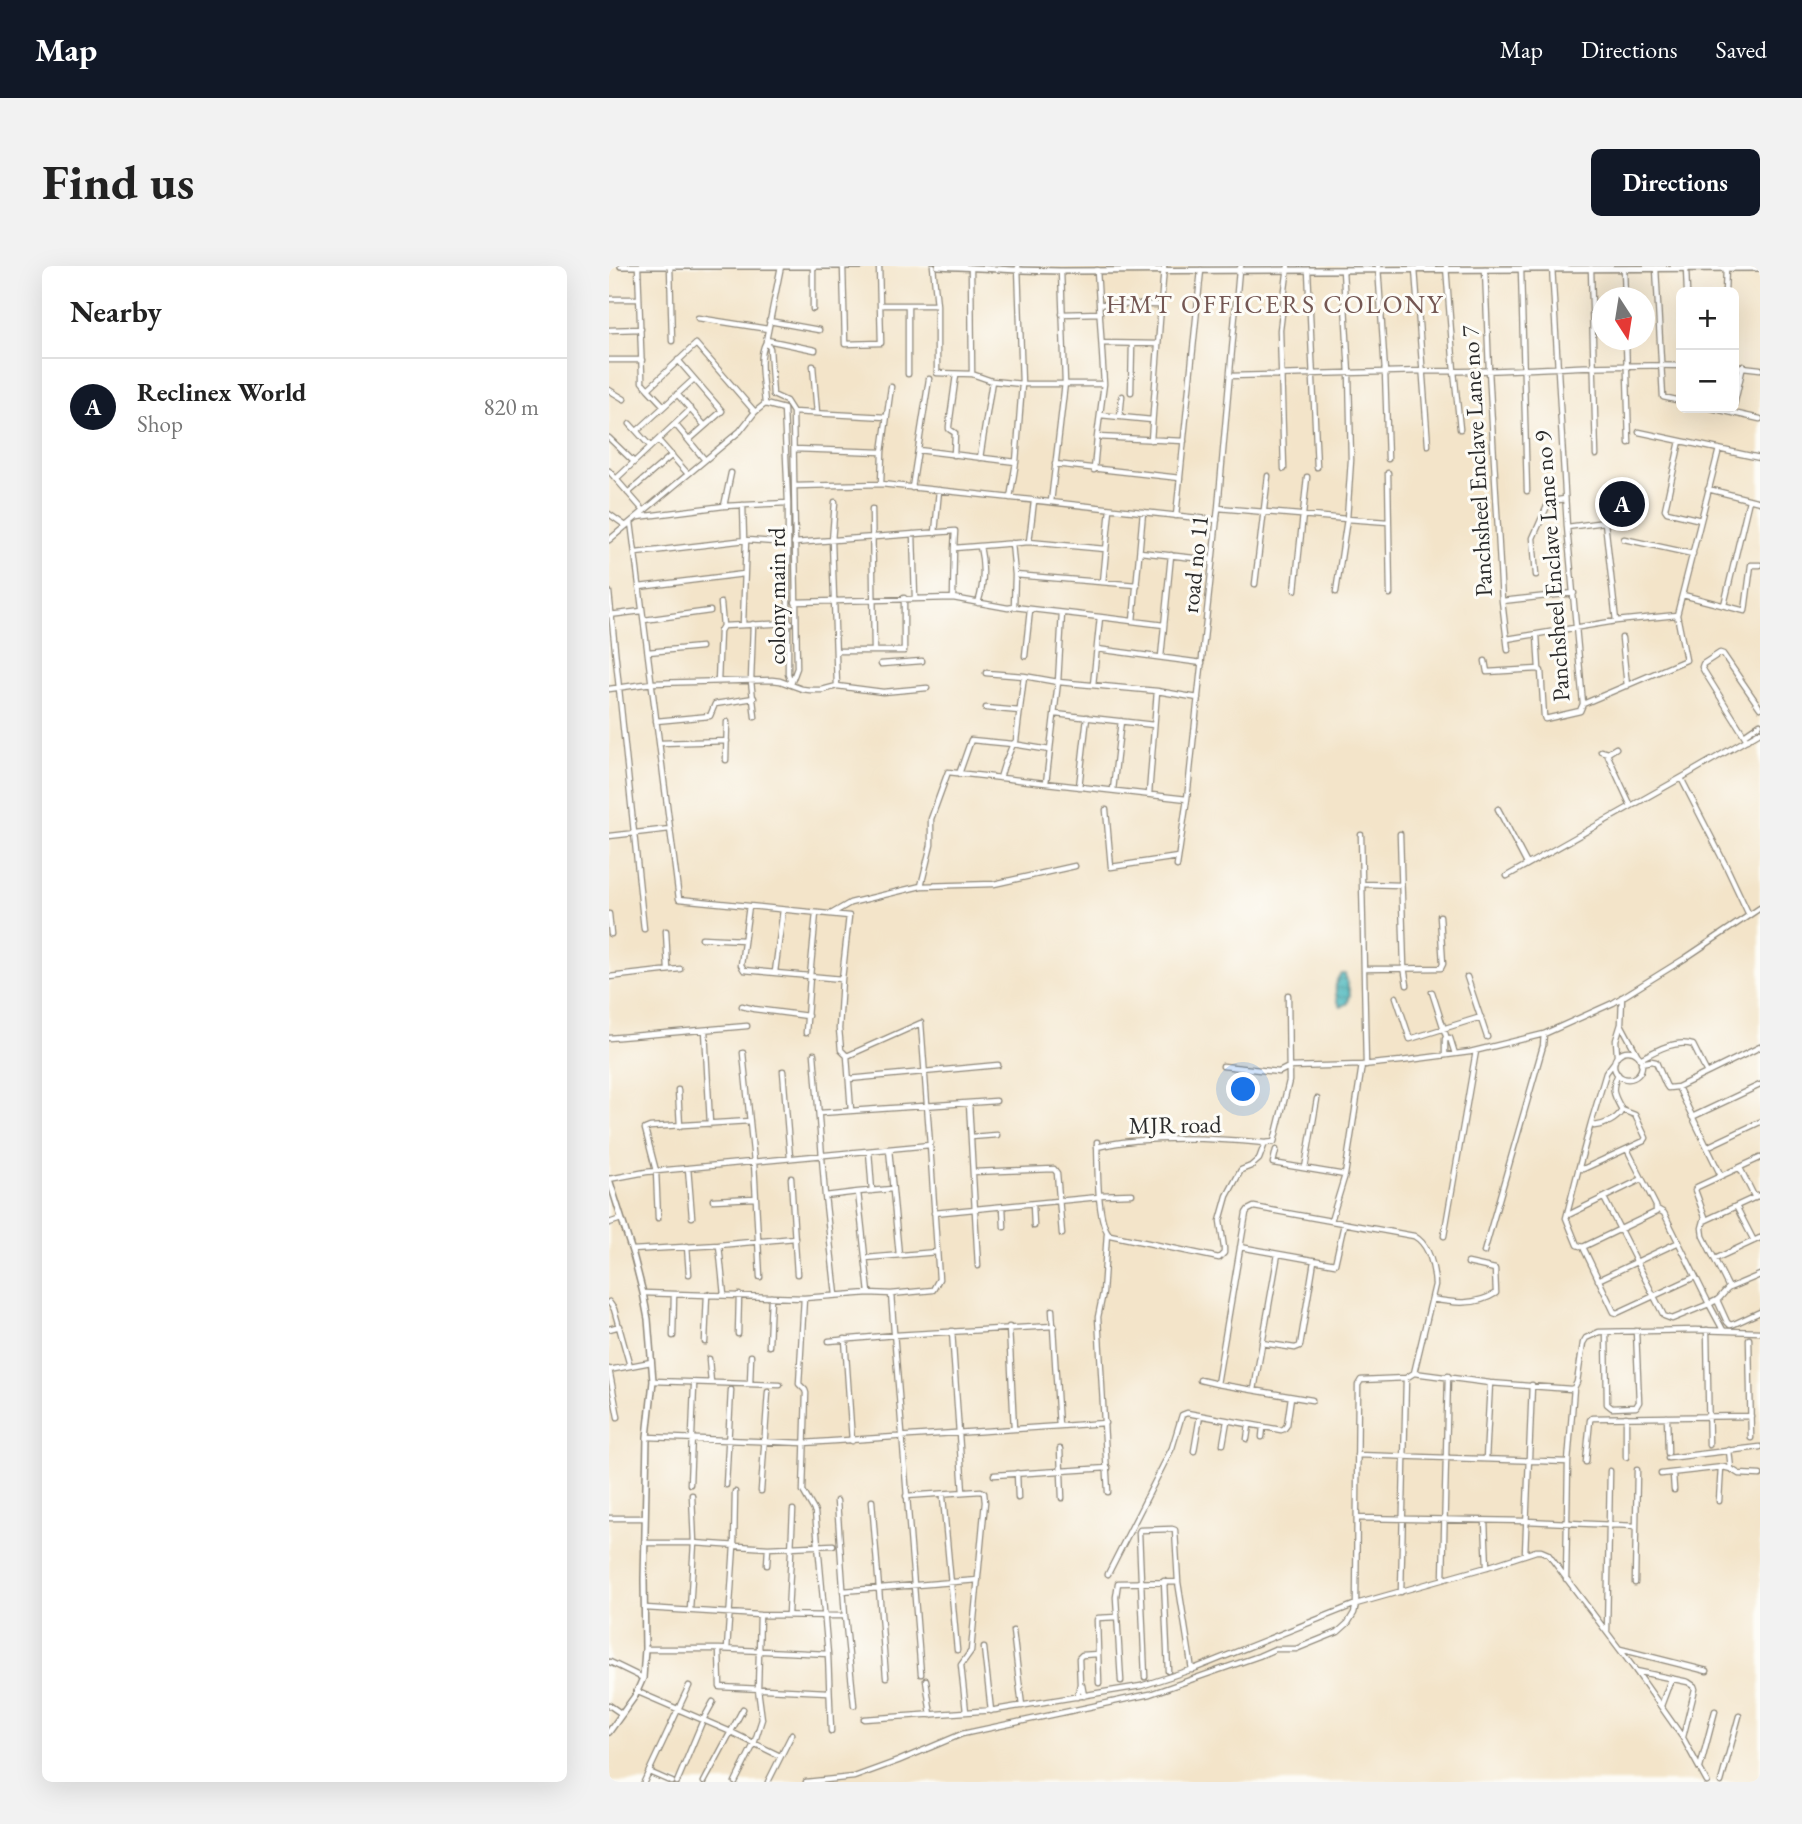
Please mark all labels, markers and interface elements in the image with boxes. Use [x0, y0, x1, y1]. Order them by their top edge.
text: Map [35, 28, 97, 71]
text: Map [1500, 34, 1543, 65]
text: Directions [1581, 34, 1678, 65]
text: Saved [1716, 34, 1767, 65]
button: Directions [1591, 149, 1760, 216]
text: Find us [42, 150, 194, 214]
district label: HMT OFFICERS COLONY [1106, 287, 1444, 321]
north arrow [1592, 287, 1655, 350]
map controls [1676, 287, 1739, 413]
button: + [1676, 287, 1739, 350]
text: Nearby [70, 292, 162, 331]
street label: Panchsheel Enclave Lane no 7 [1454, 324, 1499, 598]
button: − [1676, 350, 1739, 413]
text: Reclinex World [137, 375, 306, 409]
text: A [85, 392, 101, 422]
text: 820 m [483, 392, 539, 422]
text: Shop [137, 409, 183, 439]
street label: Panchsheel Enclave Lane no 9 [1527, 429, 1576, 703]
pin: A [1599, 478, 1645, 530]
street label: road no 11 [1174, 513, 1215, 614]
street label: colony main rd [761, 527, 792, 665]
your location [1226, 1072, 1260, 1106]
street label: MJR road [1128, 1108, 1223, 1141]

